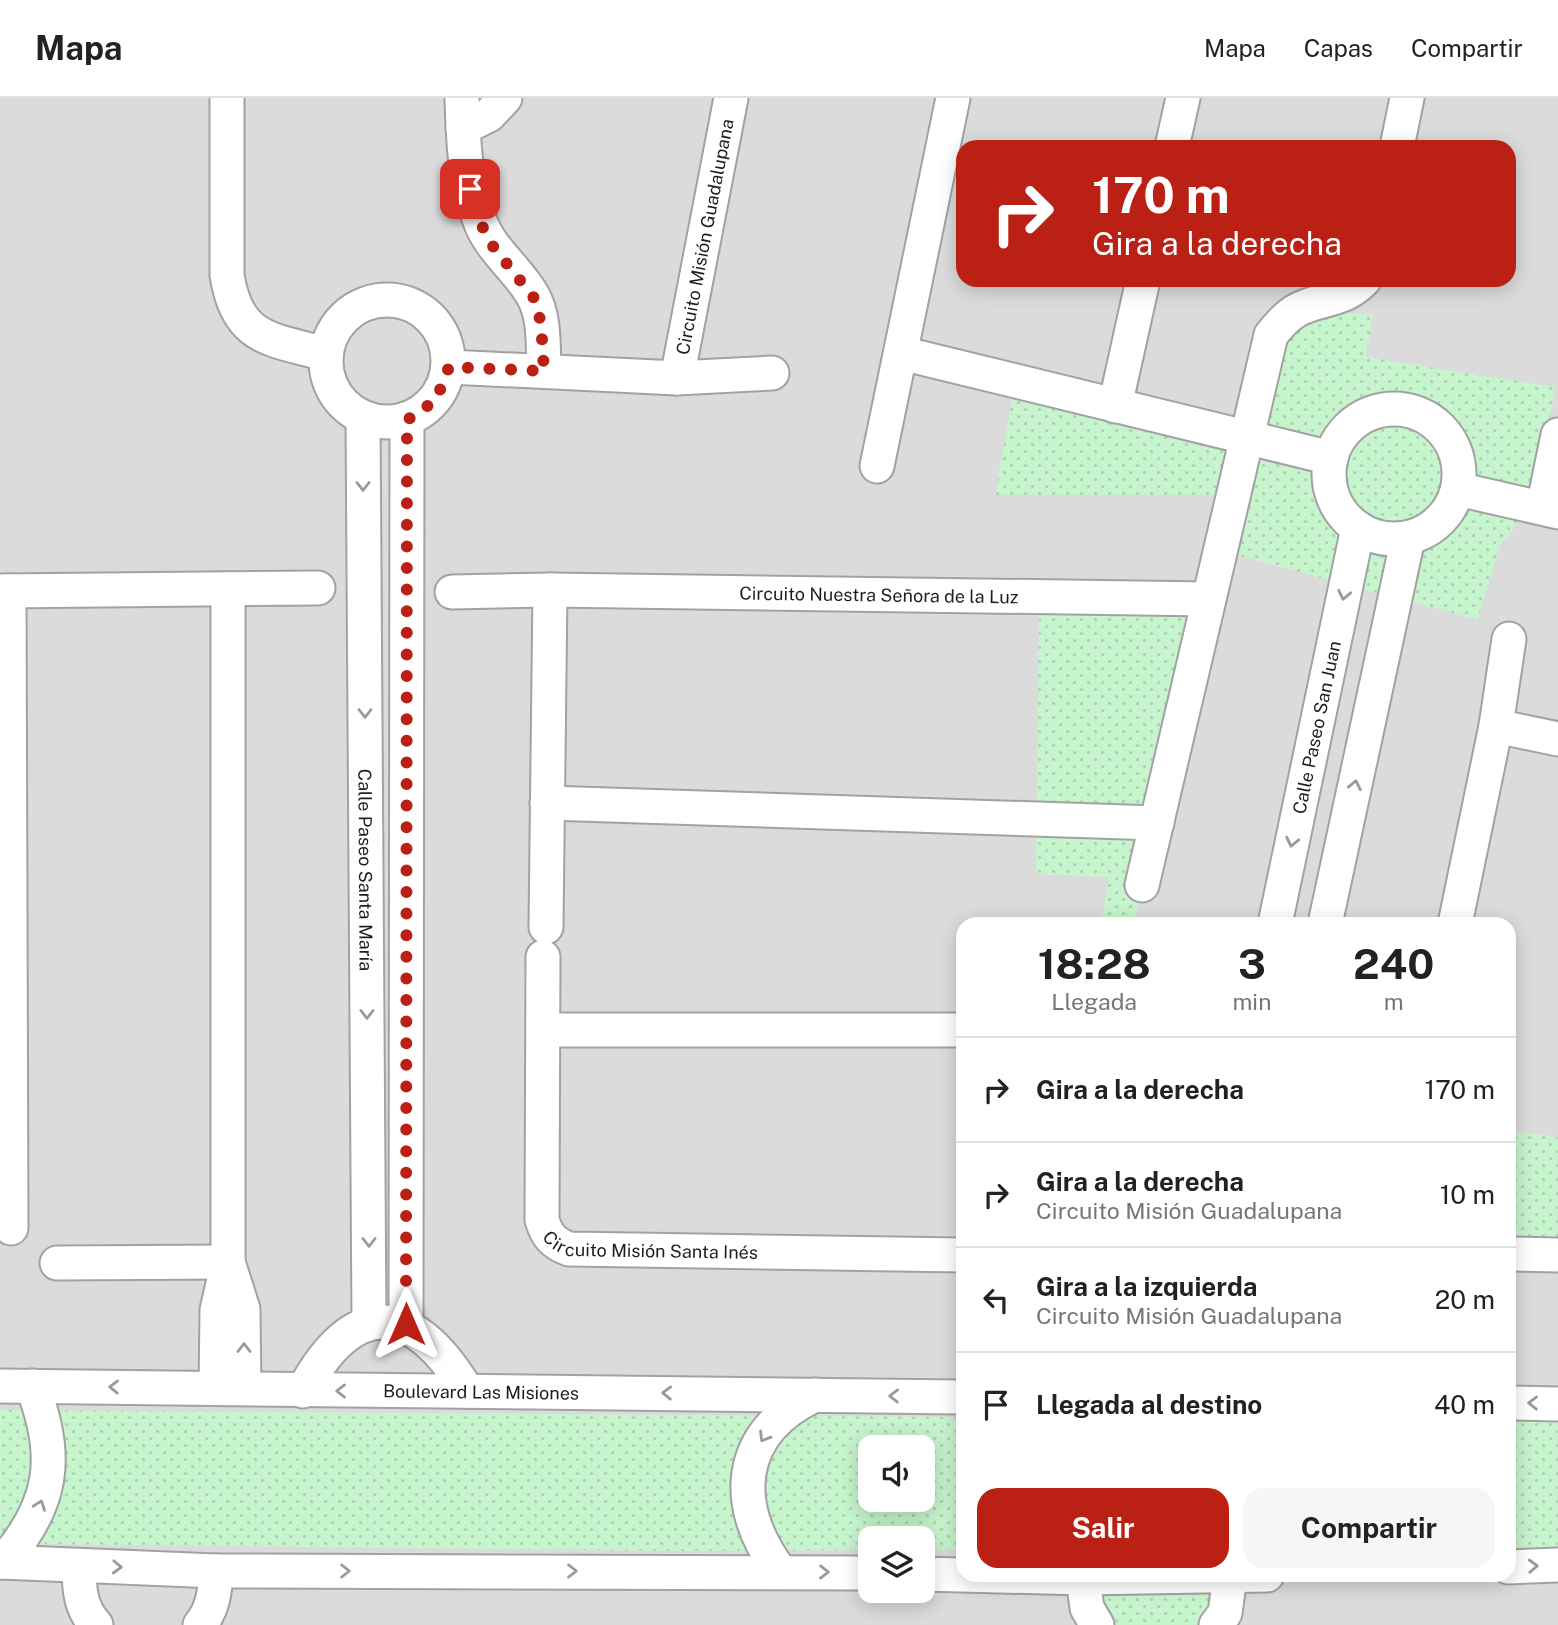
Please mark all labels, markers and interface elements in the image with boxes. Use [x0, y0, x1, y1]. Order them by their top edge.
text: Mapa [35, 29, 123, 67]
text: Mapa [1204, 34, 1266, 62]
text: Capas [1304, 34, 1373, 62]
text: Compartir [1411, 34, 1523, 62]
street label: Circuito Misión Guadalupana [671, 117, 737, 356]
pin [440, 159, 500, 219]
text: 170 m [1092, 166, 1230, 224]
icon: right [977, 168, 1068, 259]
icon: arrive [451, 170, 489, 208]
text: Gira a la derecha [1092, 225, 1342, 262]
one-way arrow [355, 481, 371, 492]
street label: Circuito Nuestra Señora de la Luz [739, 582, 1019, 607]
one-way arrow [1337, 589, 1352, 601]
street label: Calle Paseo San Juan [1288, 639, 1345, 816]
one-way arrow [357, 709, 373, 719]
street label: Calle Paseo Santa María [355, 769, 377, 971]
one-way arrow [1346, 779, 1361, 791]
one-way arrow [1286, 836, 1301, 848]
text: 18:28 [1038, 939, 1151, 988]
text: 3 [1238, 939, 1266, 988]
text: 240 [1353, 939, 1434, 988]
text: Llegada [1051, 988, 1137, 1015]
text: min [1232, 988, 1271, 1015]
text: m [1384, 988, 1404, 1015]
one-way arrow [359, 1010, 375, 1020]
icon: right [977, 1071, 1015, 1109]
text: Gira a la derecha [1036, 1074, 1244, 1105]
text: 170 m [1425, 1074, 1495, 1105]
text: Gira a la derecha [1036, 1166, 1244, 1197]
icon: right [977, 1176, 1015, 1214]
text: 10 m [1440, 1179, 1495, 1210]
text: Circuito Misión Guadalupana [1036, 1197, 1342, 1224]
street label: Circuito Misión Santa Inés [539, 1226, 758, 1262]
one-way arrow [361, 1237, 377, 1248]
text: Gira a la izquierda [1036, 1271, 1258, 1302]
icon: left [977, 1281, 1015, 1319]
text: 20 m [1435, 1284, 1495, 1315]
position arrow [369, 1287, 443, 1361]
text: Circuito Misión Guadalupana [1036, 1302, 1342, 1329]
one-way arrow [236, 1343, 252, 1353]
one-way arrow [108, 1379, 119, 1395]
street label: Boulevard Las Misiones [383, 1380, 579, 1403]
one-way arrow [336, 1383, 346, 1399]
one-way arrow [661, 1385, 672, 1401]
icon: arrive [977, 1386, 1015, 1424]
one-way arrow [889, 1388, 899, 1404]
text: Llegada al destino [1036, 1389, 1262, 1420]
text: 40 m [1434, 1389, 1495, 1420]
one-way arrow [1527, 1396, 1538, 1411]
one-way arrow [759, 1430, 772, 1443]
map controls [858, 1435, 935, 1603]
button: sound [858, 1435, 935, 1512]
button: Salir [977, 1488, 1229, 1568]
button: Compartir [1243, 1488, 1495, 1568]
one-way arrow [32, 1500, 46, 1512]
button: layers [858, 1526, 935, 1603]
one-way arrow [1528, 1558, 1539, 1574]
one-way arrow [112, 1560, 123, 1575]
one-way arrow [340, 1563, 350, 1579]
one-way arrow [567, 1563, 578, 1579]
one-way arrow [819, 1564, 830, 1580]

